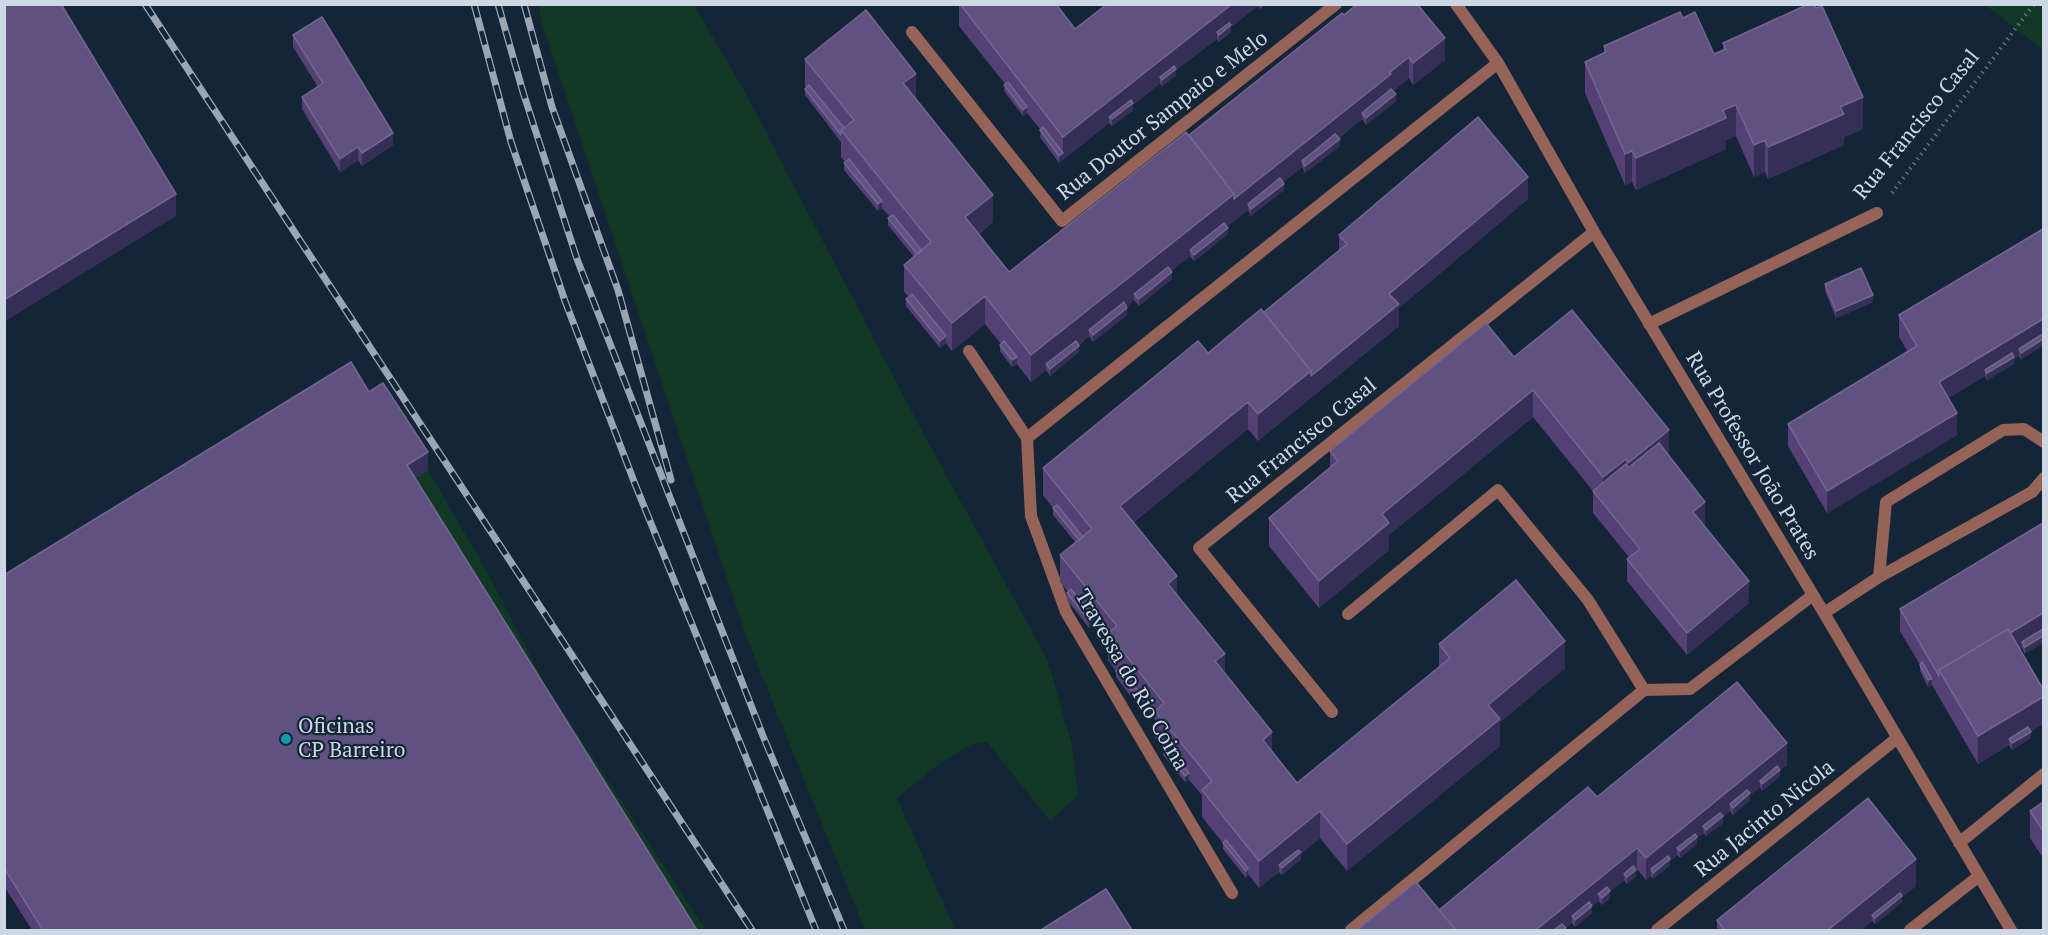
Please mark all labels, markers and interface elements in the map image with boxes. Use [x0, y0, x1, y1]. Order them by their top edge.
street label: Rua Doutor Sampaio e Melo [1053, 26, 1273, 206]
street label: Rua Francisco Casal [1849, 45, 1985, 205]
street label: Rua Professor João Prates [1680, 347, 1824, 565]
street label: Rua Francisco Casal [1222, 373, 1382, 509]
street label: Travessa do Rio Coina [1069, 585, 1193, 775]
place label: Oficinas CP Barreiro [298, 714, 405, 764]
marker: Oficinas CP Barreiro [279, 732, 293, 746]
street label: Rua Jacinto Nicola [1690, 755, 1840, 883]

